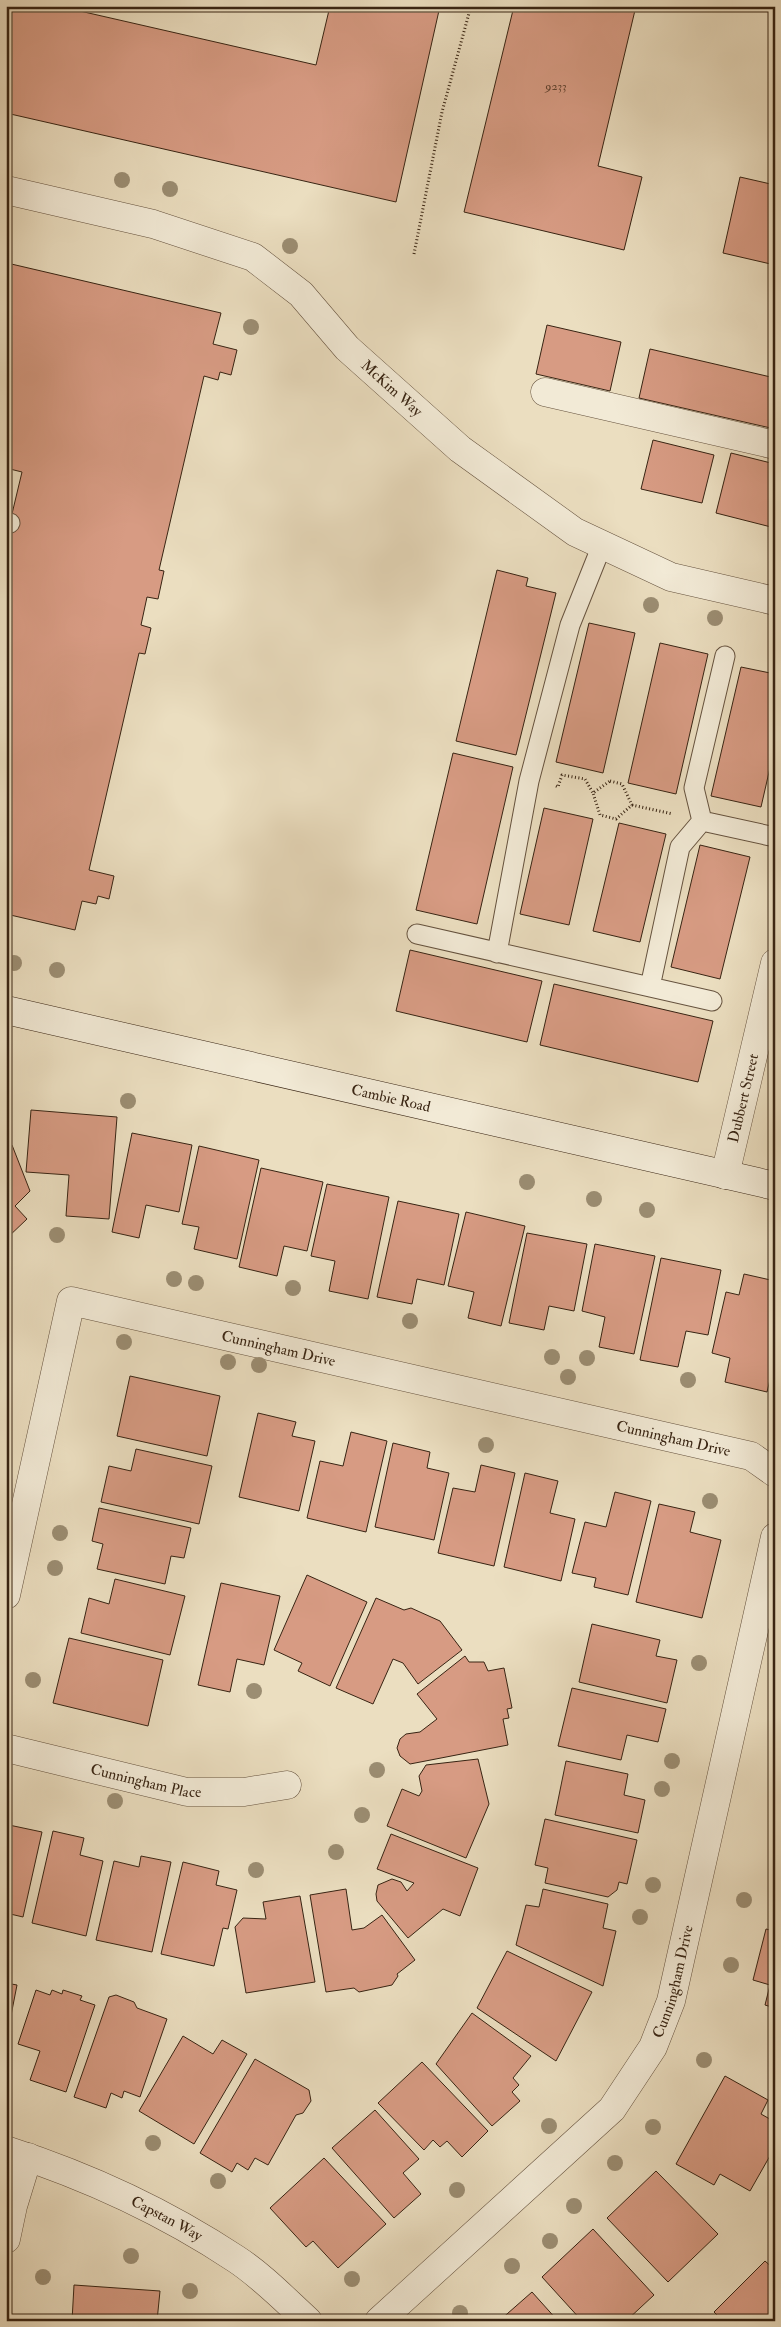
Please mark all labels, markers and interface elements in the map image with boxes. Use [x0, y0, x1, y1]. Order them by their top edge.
house number: 9233 [544, 79, 567, 94]
street label: McKim Way [357, 356, 427, 421]
street label: Dubbert Street [724, 1052, 763, 1145]
street label: Cambie Road [349, 1080, 433, 1117]
street label: Cunningham Drive [220, 1327, 337, 1371]
street label: Cunningham Drive [614, 1417, 732, 1461]
street label: Cunningham Place [89, 1760, 201, 1802]
street label: Cunningham Drive [648, 1923, 698, 2041]
street label: Capstan Way [128, 2192, 206, 2246]

